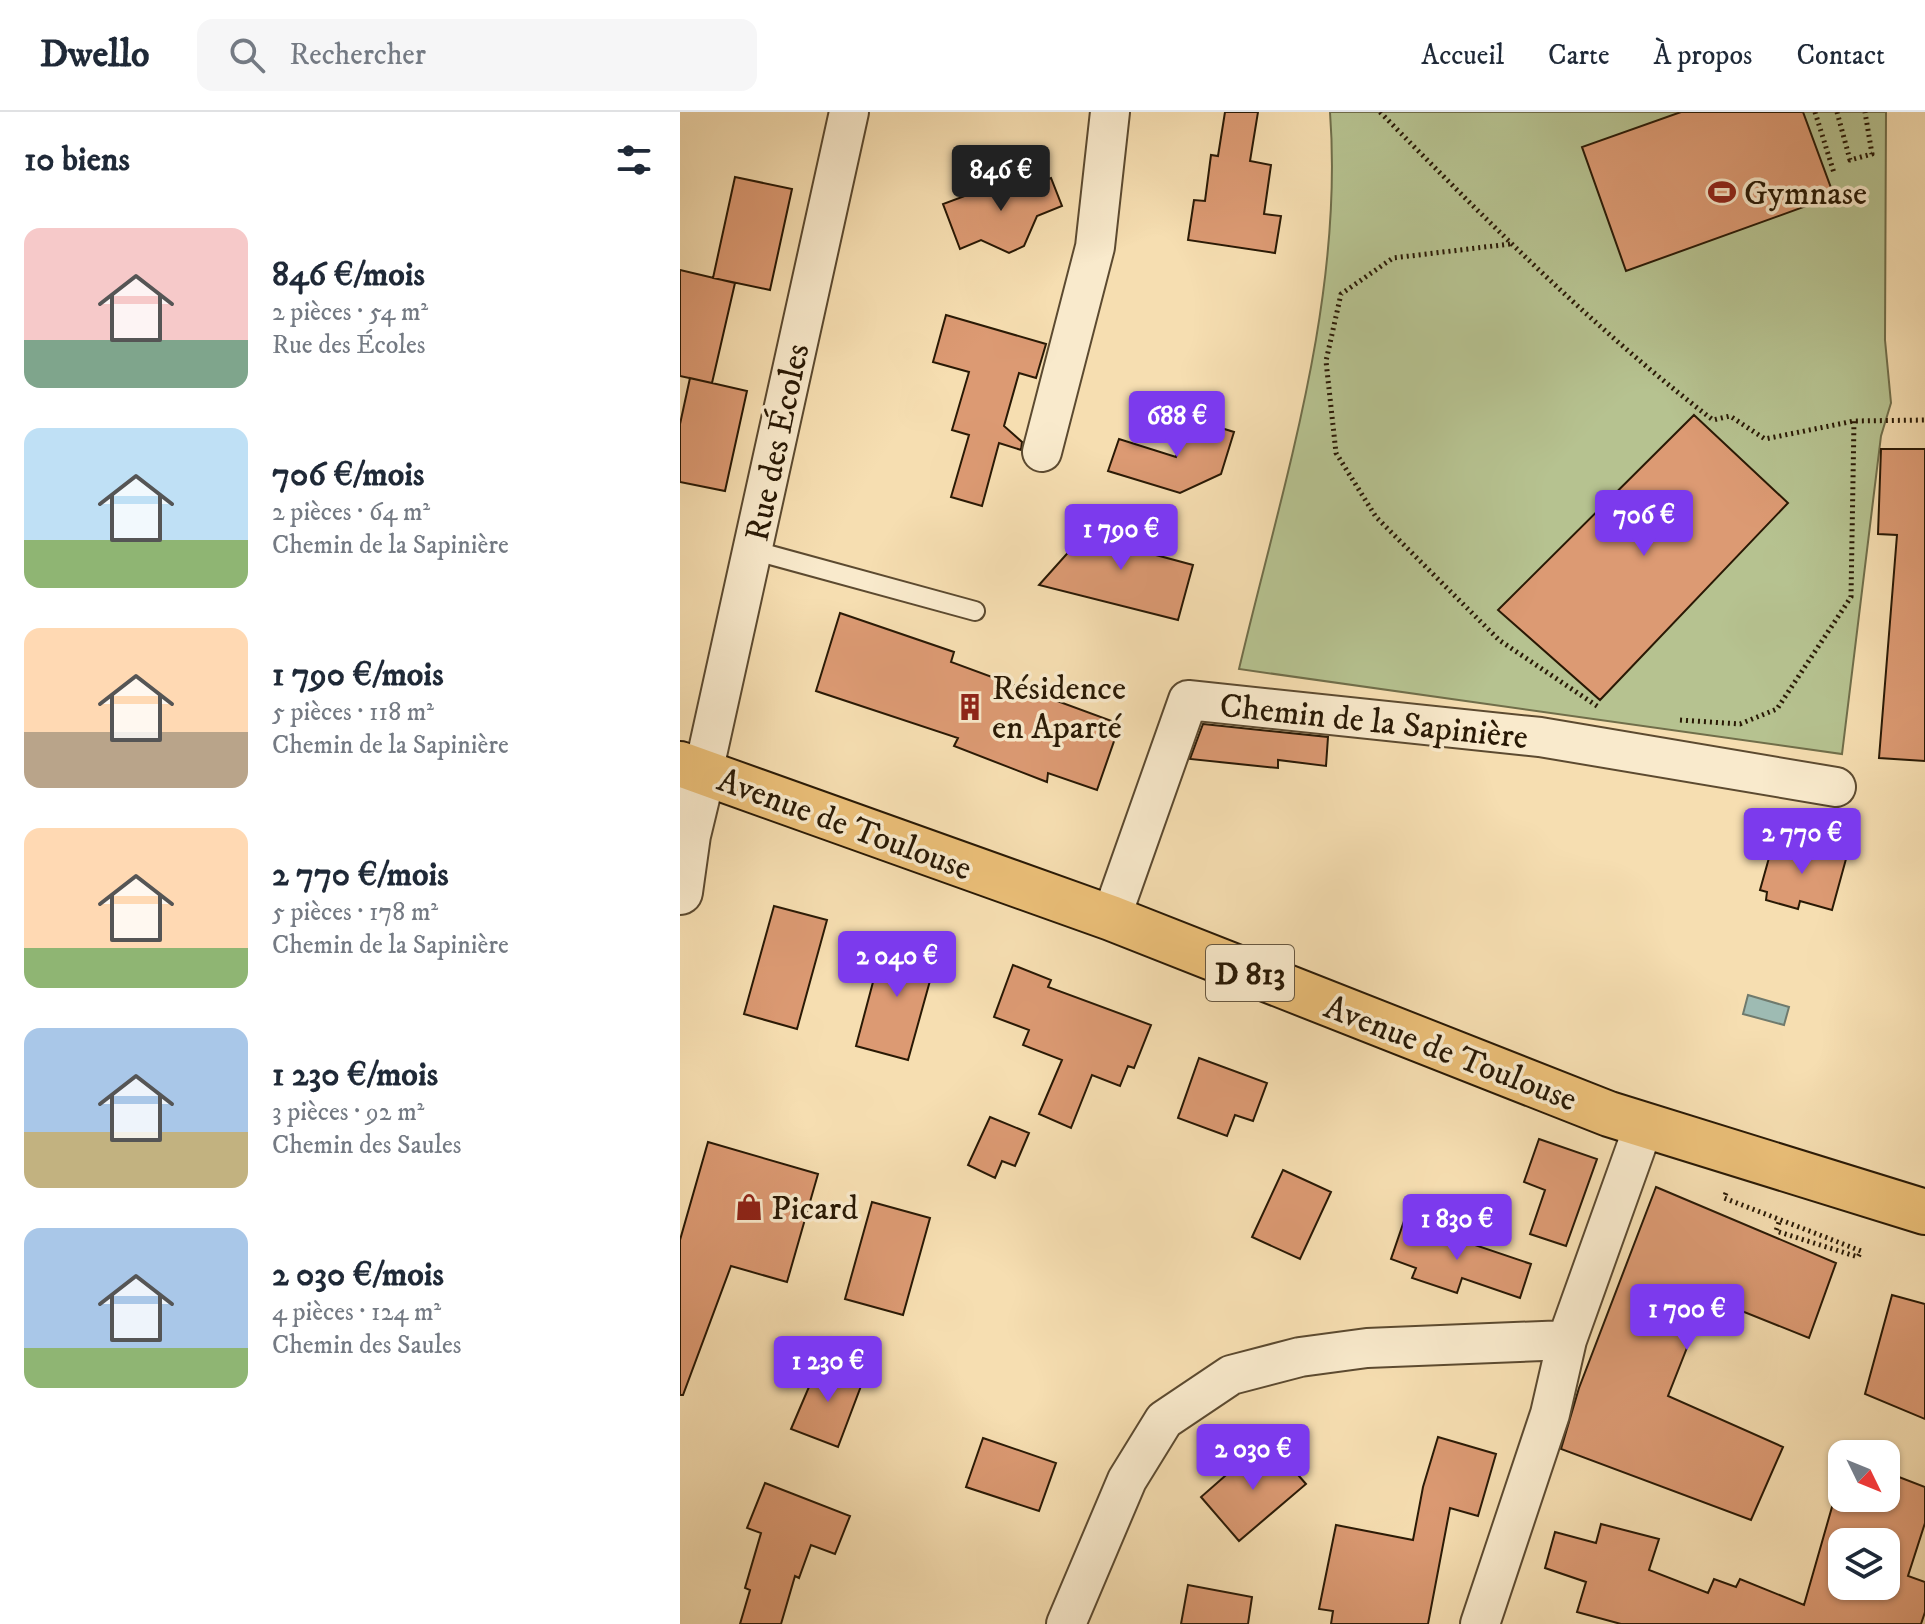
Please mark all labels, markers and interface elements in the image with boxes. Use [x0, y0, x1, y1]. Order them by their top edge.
search box [197, 19, 757, 91]
text: Dwello [40, 31, 149, 79]
icon: search [225, 33, 269, 77]
text: Rechercher [289, 37, 426, 74]
text: Accueil [1421, 38, 1504, 73]
text: Carte [1548, 38, 1610, 73]
text: À propos [1654, 38, 1752, 73]
text: Contact [1796, 38, 1885, 73]
icon: filters [612, 138, 656, 182]
text: 10 biens [24, 139, 130, 181]
pin: 846 € [945, 145, 1057, 213]
text: 846 € [970, 154, 1032, 187]
place label: Gymnase [1744, 173, 1867, 215]
sports icon: Gymnase [1707, 177, 1737, 207]
text: 846 €/mois [272, 254, 425, 296]
icon: home [88, 260, 184, 356]
text: 2 pièces · 54 m² [272, 296, 428, 329]
text: Rue des Écoles [272, 329, 426, 362]
street label: Rue des Écoles [737, 340, 819, 545]
pin: 688 € [1121, 391, 1233, 459]
text: 688 € [1147, 400, 1207, 433]
text: 706 €/mois [272, 454, 424, 496]
icon: home [88, 460, 184, 556]
pin: 706 € [1588, 490, 1700, 558]
text: 2 pièces · 64 m² [272, 496, 430, 529]
text: 706 € [1613, 499, 1675, 532]
pin: 1 790 € [1047, 504, 1195, 572]
text: 1 790 € [1083, 513, 1159, 546]
text: Chemin de la Sapinière [272, 529, 509, 562]
text: 1 790 €/mois [272, 654, 444, 696]
icon: home [88, 660, 184, 756]
place label: Résidence en Aparté [992, 668, 1126, 749]
street label: Chemin de la Sapinière [1218, 685, 1530, 759]
building icon: Résidence en Aparté [955, 692, 985, 722]
text: 5 pièces · 118 m² [272, 696, 434, 729]
text: Chemin de la Sapinière [272, 729, 509, 762]
street label: Avenue de Toulouse [712, 759, 977, 890]
pin: 2 770 € [1728, 808, 1876, 876]
text: 2 770 € [1762, 817, 1842, 850]
text: 2 770 €/mois [272, 854, 449, 896]
icon: home [88, 860, 184, 956]
text: 5 pièces · 178 m² [272, 896, 438, 929]
text: Chemin de la Sapinière [272, 929, 509, 962]
pin: 2 040 € [823, 931, 971, 999]
text: 2 040 € [856, 940, 938, 973]
road number: D 813 [1206, 945, 1294, 1001]
street label: Avenue de Toulouse [1318, 986, 1583, 1121]
text: 1 230 €/mois [272, 1054, 438, 1096]
icon: home [88, 1060, 184, 1156]
text: 3 pièces · 92 m² [272, 1096, 424, 1129]
text: Chemin des Saules [272, 1129, 461, 1162]
place label: Picard [771, 1188, 858, 1230]
shop icon: Picard [734, 1192, 764, 1222]
pin: 1 830 € [1383, 1194, 1531, 1262]
text: 1 830 € [1421, 1203, 1493, 1236]
text: 2 030 €/mois [272, 1254, 444, 1296]
icon: home [88, 1260, 184, 1356]
pin: 1 700 € [1613, 1284, 1761, 1352]
text: 1 700 € [1648, 1293, 1726, 1326]
text: 4 pièces · 124 m² [272, 1296, 441, 1329]
text: Chemin des Saules [272, 1329, 461, 1362]
pin: 1 230 € [754, 1336, 902, 1404]
text: 1 230 € [792, 1345, 864, 1378]
pin: 2 030 € [1179, 1424, 1327, 1492]
text: 2 030 € [1215, 1433, 1291, 1466]
north arrow [1828, 1440, 1900, 1512]
map controls [1828, 1440, 1900, 1600]
button: layers [1828, 1528, 1900, 1600]

